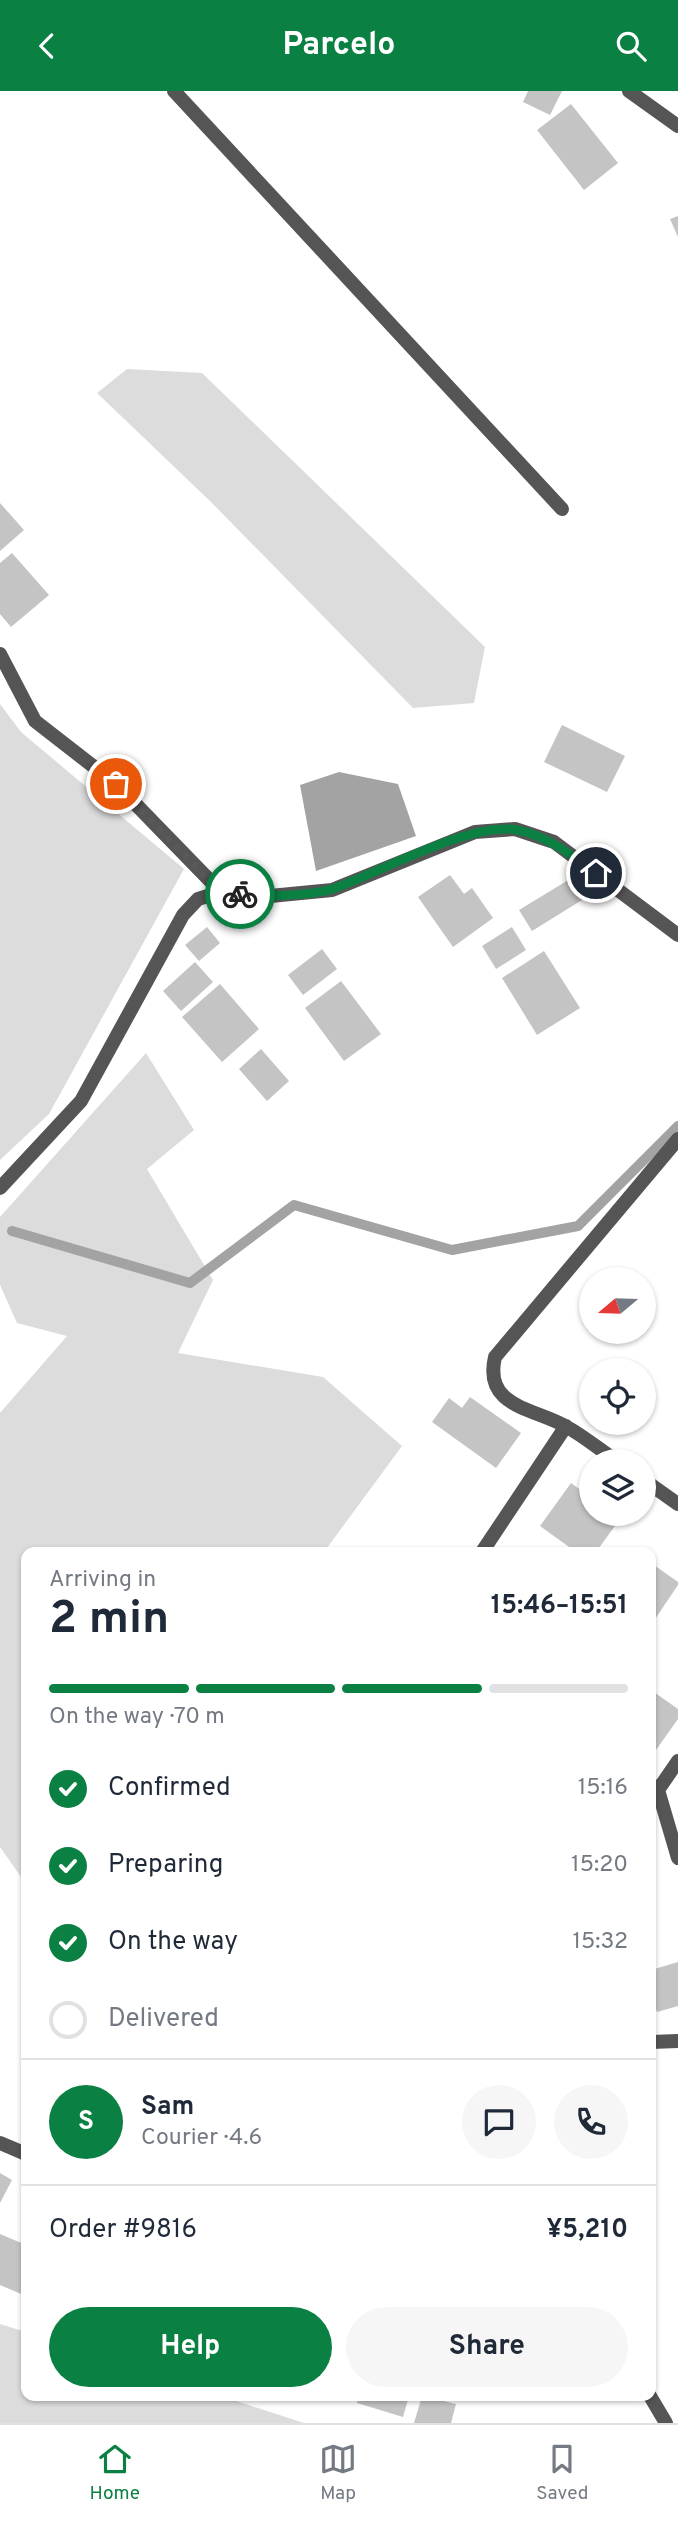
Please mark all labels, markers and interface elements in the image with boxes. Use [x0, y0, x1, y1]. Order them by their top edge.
text: Parcelo [283, 26, 395, 66]
icon: back [28, 27, 66, 65]
icon: search [612, 27, 650, 65]
pin [86, 754, 146, 814]
icon: bag [97, 765, 135, 803]
pin [566, 843, 626, 903]
icon: home [577, 854, 615, 892]
courier [205, 859, 275, 929]
icon: bike [221, 875, 259, 913]
north arrow [579, 1267, 656, 1344]
map controls [579, 1267, 656, 1526]
button: locate [579, 1358, 656, 1435]
button: layers [579, 1449, 656, 1526]
text: Arriving in [49, 1566, 156, 1595]
text: 15:46–15:51 [491, 1590, 628, 1623]
text: 2 min [49, 1591, 169, 1650]
text: On the way · 70 m [49, 1703, 225, 1732]
icon: check [49, 1770, 87, 1808]
text: Confirmed [108, 1772, 231, 1805]
text: 15:16 [578, 1774, 628, 1803]
icon: check [49, 1847, 87, 1885]
text: Preparing [108, 1849, 223, 1882]
text: 15:20 [571, 1851, 628, 1880]
icon: check [49, 1924, 87, 1962]
text: On the way [108, 1926, 238, 1959]
text: 15:32 [573, 1928, 628, 1957]
text: Delivered [108, 2003, 219, 2036]
button: chat [462, 2085, 536, 2159]
button: phone [554, 2085, 628, 2159]
text: Sam [141, 2091, 194, 2124]
text: S [78, 2106, 94, 2139]
text: Courier · 4.6 [141, 2124, 262, 2153]
text: Order #9816 [49, 2214, 197, 2247]
text: ¥5,210 [546, 2214, 628, 2247]
button: Help [49, 2307, 332, 2387]
button: Share [346, 2307, 628, 2387]
tab: Home [90, 2440, 140, 2506]
tab: Map [319, 2440, 357, 2506]
tab: Saved [536, 2440, 588, 2506]

